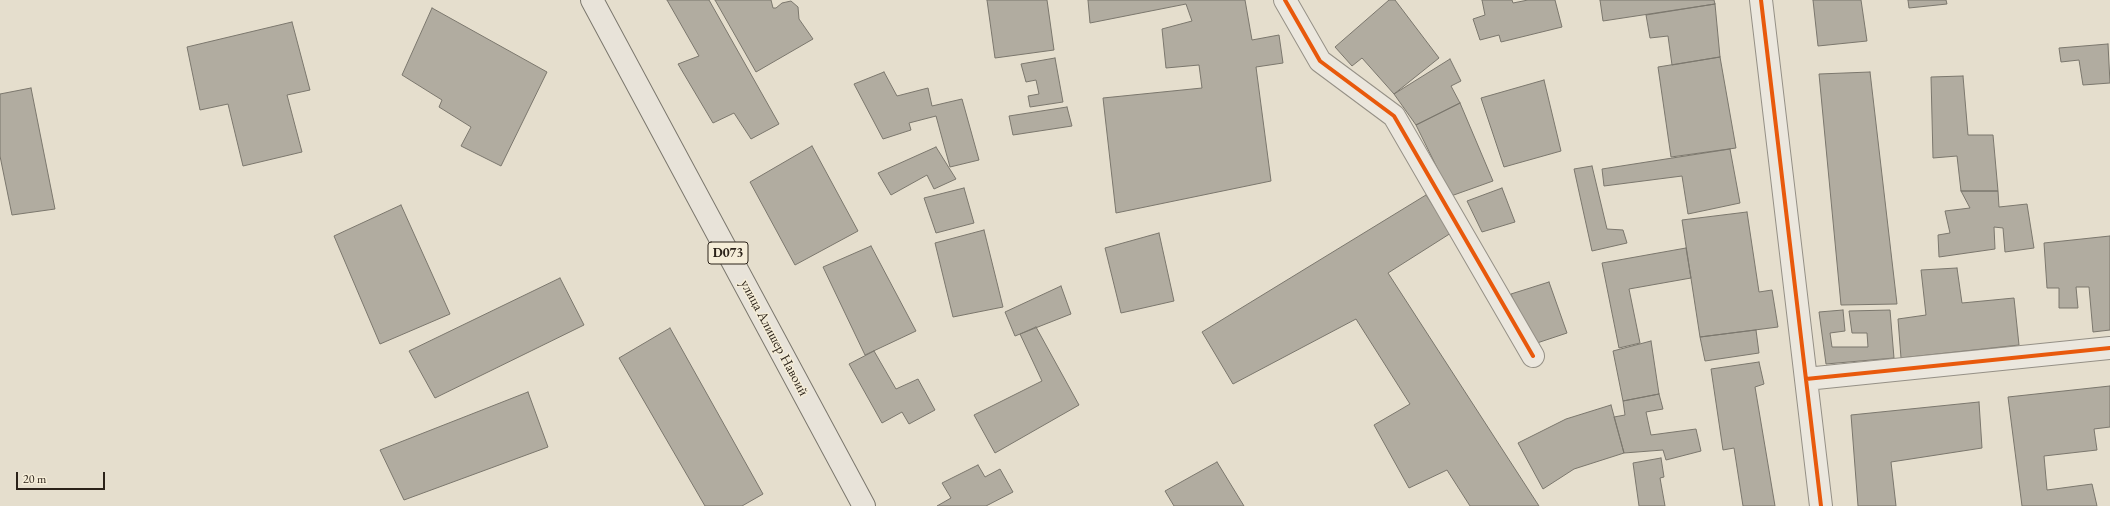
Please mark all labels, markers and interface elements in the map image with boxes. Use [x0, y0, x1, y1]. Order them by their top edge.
road number: D073 [708, 242, 748, 264]
street label: улица Алишер Навоий [736, 277, 812, 399]
scale bar [18, 464, 107, 490]
text: 20 m [23, 471, 46, 487]

